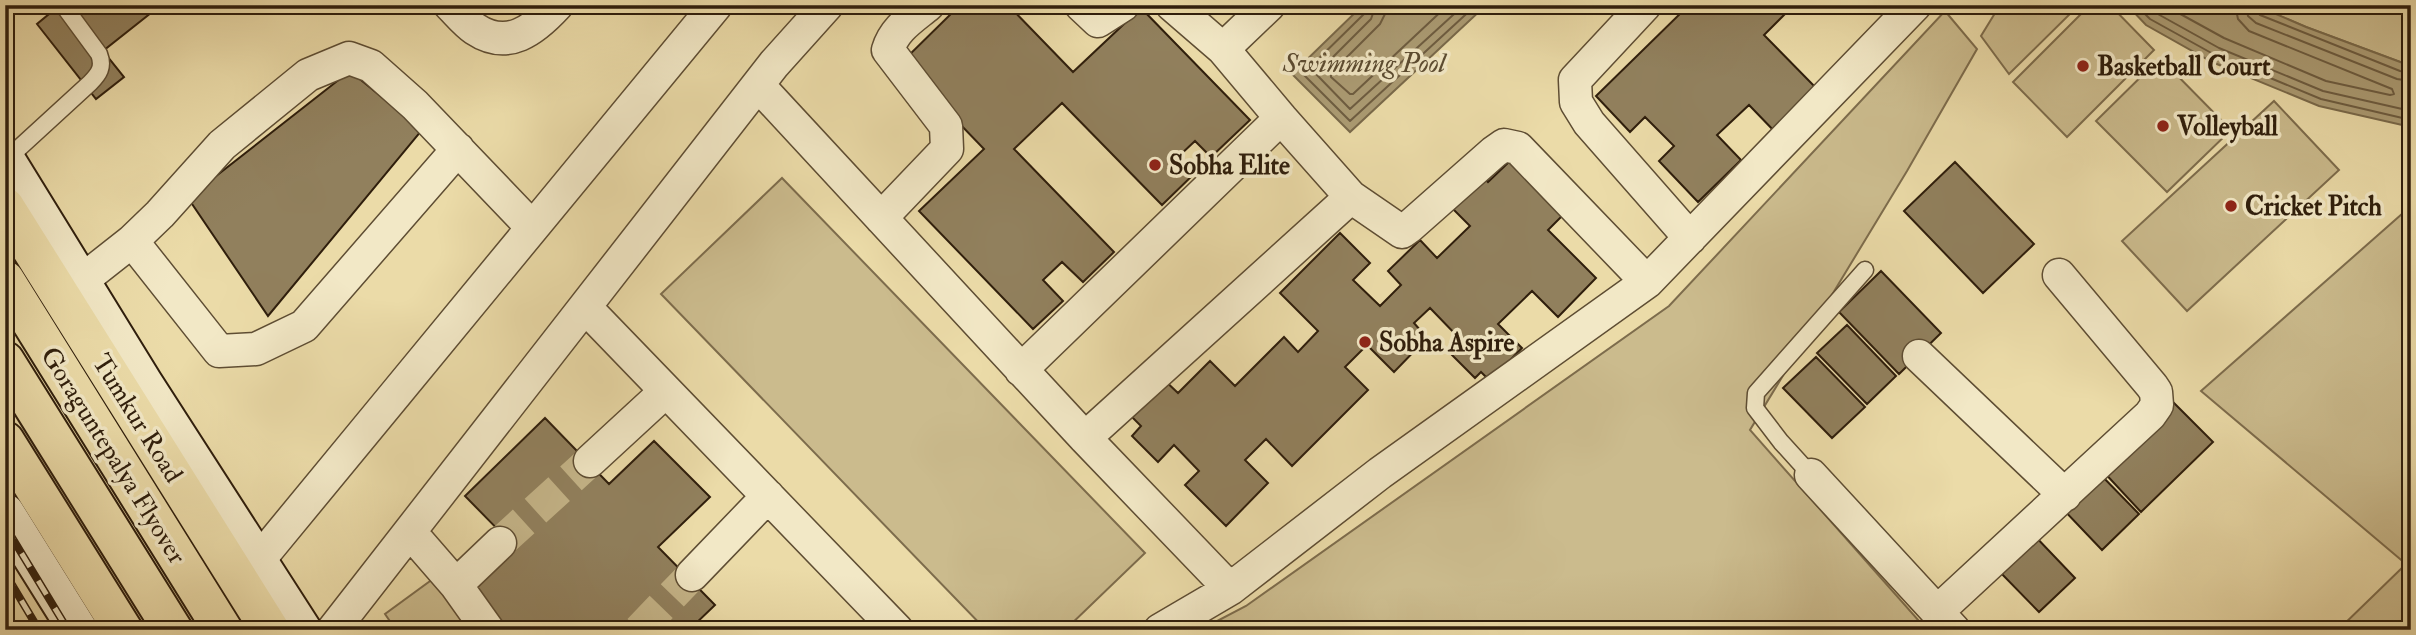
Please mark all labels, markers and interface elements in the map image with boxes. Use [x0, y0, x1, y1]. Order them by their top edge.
water label: Swimming Pool [1282, 46, 1448, 81]
place label: Basketball Court [2097, 51, 2271, 83]
marker: Basketball Court [2075, 58, 2091, 74]
place label: Volleyball [2176, 111, 2278, 144]
marker: Volleyball [2155, 118, 2171, 134]
place label: Sobha Elite [1169, 150, 1290, 182]
marker: Sobha Elite [1147, 157, 1163, 173]
place label: Cricket Pitch [2245, 191, 2382, 223]
marker: Cricket Pitch [2223, 198, 2239, 214]
place label: Sobha Aspire [1379, 327, 1514, 360]
marker: Sobha Aspire [1357, 334, 1373, 350]
street label: Goraguntepalya Flyover [33, 341, 193, 571]
street label: Tumkur Road [85, 348, 189, 489]

